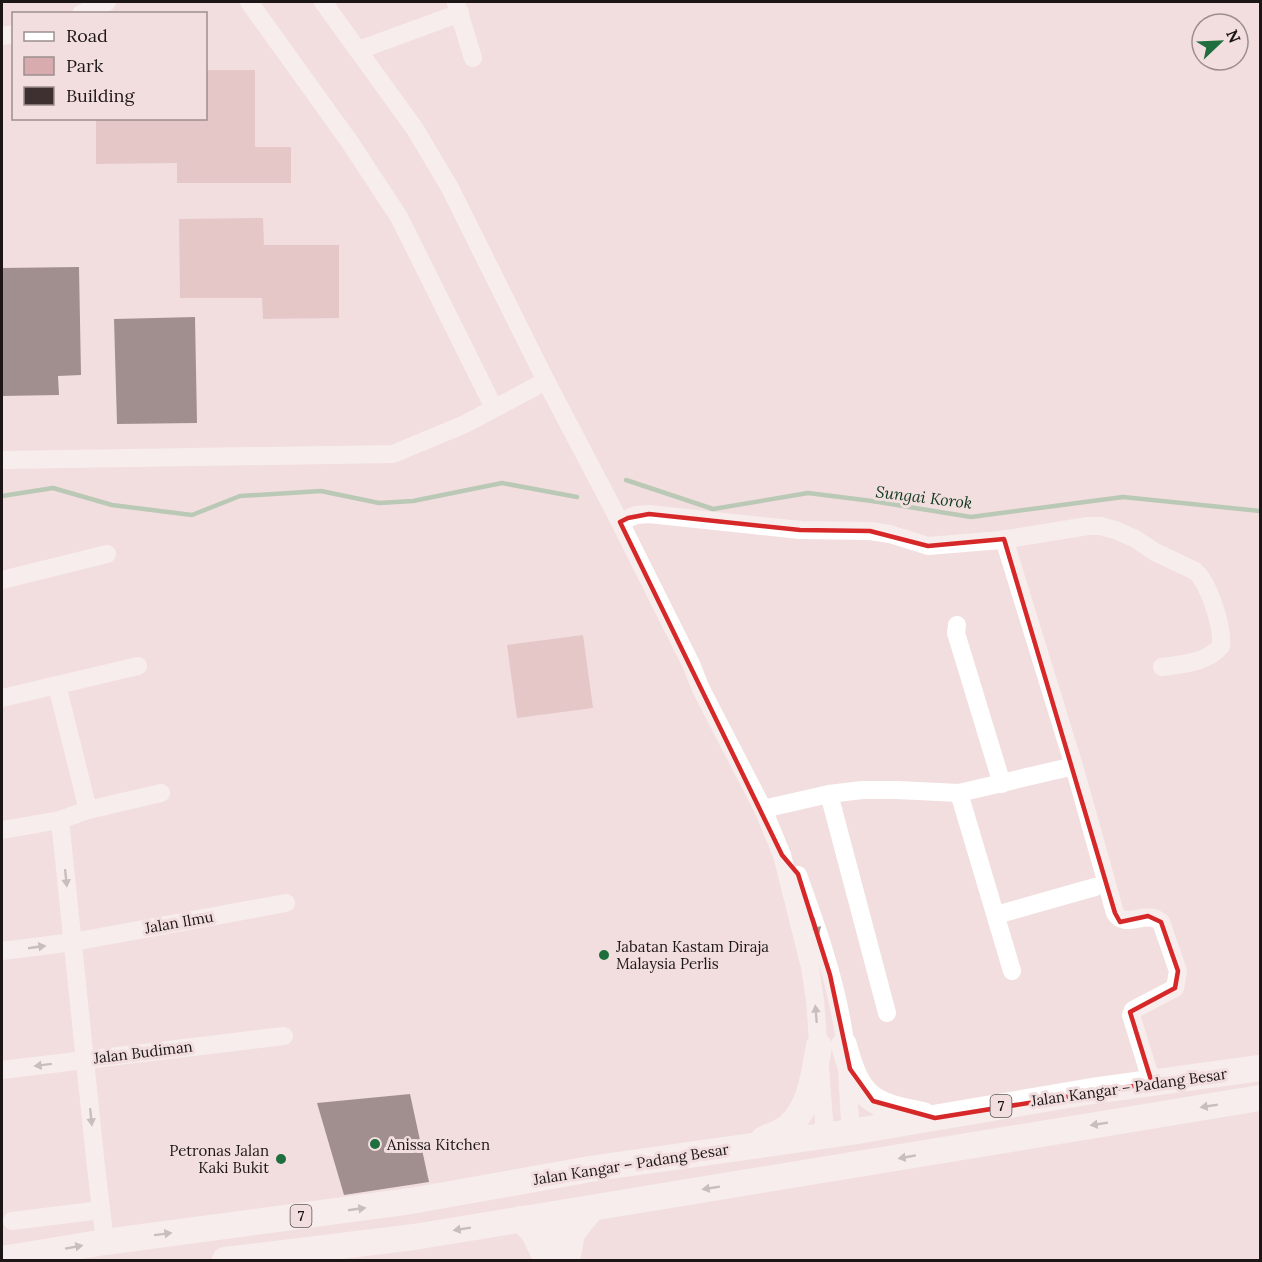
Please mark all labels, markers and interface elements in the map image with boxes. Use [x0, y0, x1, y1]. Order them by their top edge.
legend [12, 12, 207, 120]
north arrow [1190, 12, 1250, 72]
text: Road [66, 24, 108, 47]
text: N [1222, 27, 1245, 46]
text: Park [66, 54, 104, 77]
text: Building [66, 84, 136, 107]
water label: Sungai Korok [875, 481, 973, 513]
one-way arrow [61, 869, 71, 888]
street label: Jalan Ilmu [142, 907, 215, 938]
one-way arrow [811, 917, 821, 935]
place label: Jabatan Kastam Diraja Malaysia Perlis [615, 937, 769, 973]
one-way arrow [28, 942, 47, 951]
marker: Jabatan Kastam Diraja Malaysia Perlis [597, 948, 611, 962]
one-way arrow [812, 1005, 821, 1024]
street label: Jalan Budiman [91, 1037, 194, 1068]
one-way arrow [34, 1060, 53, 1070]
street label: Jalan Kangar – Padang Besar [1029, 1064, 1229, 1110]
road number: 7 [990, 1095, 1012, 1117]
one-way arrow [1199, 1102, 1218, 1111]
one-way arrow [86, 1108, 96, 1127]
one-way arrow [1090, 1120, 1109, 1129]
place label: Anissa Kitchen [386, 1135, 490, 1154]
marker: Anissa Kitchen [368, 1137, 382, 1151]
street label: Jalan Kangar – Padang Besar [531, 1139, 731, 1189]
place label: Petronas Jalan Kaki Bukit [169, 1141, 269, 1177]
marker: Petronas Jalan Kaki Bukit [274, 1152, 288, 1166]
one-way arrow [897, 1153, 916, 1162]
one-way arrow [701, 1184, 720, 1193]
one-way arrow [347, 1204, 366, 1213]
road number: 7 [290, 1205, 312, 1227]
one-way arrow [452, 1225, 471, 1234]
one-way arrow [154, 1230, 173, 1239]
one-way arrow [65, 1242, 84, 1251]

